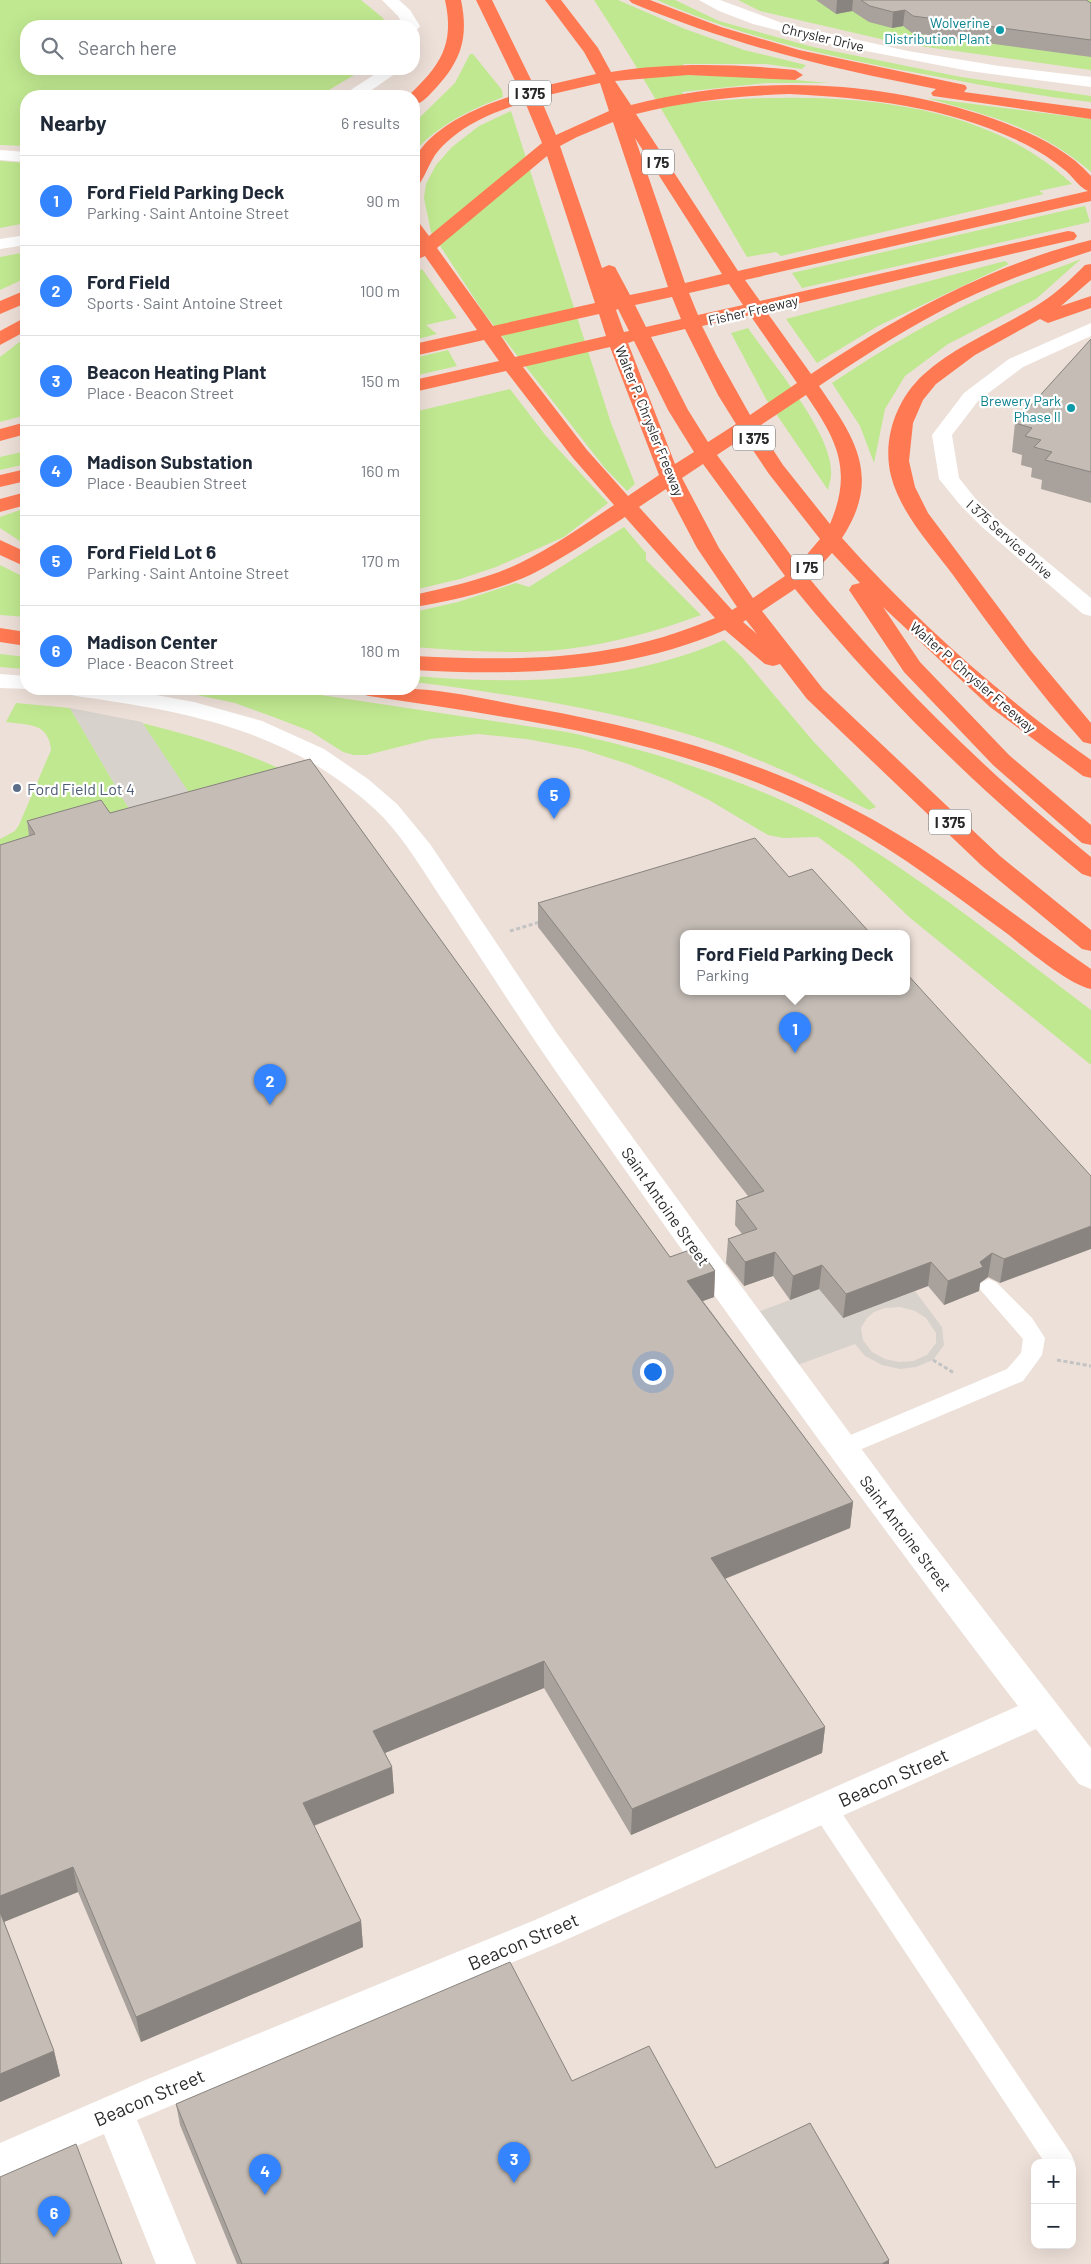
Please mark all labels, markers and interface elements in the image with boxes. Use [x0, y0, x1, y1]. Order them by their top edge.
place label: Wolverine Distribution Plant [884, 14, 990, 47]
street label: Chrysler Drive [780, 19, 866, 55]
search box [20, 20, 420, 75]
marker: Wolverine Distribution Plant [994, 24, 1006, 36]
icon: search [38, 34, 66, 62]
text: Search here [78, 36, 177, 59]
road number: I 375 [509, 80, 551, 106]
text: Nearby [40, 110, 106, 135]
text: 6 results [341, 113, 400, 132]
road number: I 75 [642, 150, 674, 174]
text: Ford Field Parking Deck [87, 180, 284, 203]
text: 1 [53, 191, 59, 210]
text: 90 m [366, 191, 400, 210]
text: Parking · Saint Antoine Street [87, 203, 289, 222]
text: Ford Field [87, 270, 170, 293]
text: 2 [52, 281, 60, 300]
text: 100 m [360, 281, 400, 300]
street label: Fisher Freeway [706, 291, 800, 329]
text: Sports · Saint Antoine Street [87, 293, 283, 312]
street label: Walter P. Chrysler Freeway [612, 343, 688, 499]
text: Beacon Heating Plant [87, 360, 266, 383]
text: 3 [52, 371, 60, 390]
text: 150 m [361, 371, 400, 390]
text: Place · Beacon Street [87, 383, 234, 402]
place label: Brewery Park Phase II [980, 392, 1061, 425]
marker: Brewery Park Phase II [1065, 402, 1077, 414]
road number: I 375 [733, 426, 775, 450]
text: Madison Substation [87, 450, 253, 473]
text: 4 [51, 461, 61, 480]
text: 160 m [361, 461, 400, 480]
text: Place · Beaubien Street [87, 473, 247, 492]
street label: I 375 Service Drive [963, 496, 1057, 582]
text: Ford Field Lot 6 [87, 540, 216, 563]
text: 5 [52, 551, 60, 570]
text: 170 m [361, 551, 400, 570]
road number: I 75 [791, 554, 823, 580]
text: Parking · Saint Antoine Street [87, 563, 289, 582]
street label: Walter P. Chrysler Freeway [907, 618, 1040, 736]
text: Madison Center [87, 630, 218, 653]
text: 6 [52, 641, 60, 660]
text: 180 m [361, 641, 400, 660]
text: Place · Beacon Street [87, 653, 234, 672]
pin: 5 [538, 778, 570, 819]
place label: Ford Field Lot 4 [27, 779, 135, 798]
marker: Ford Field Lot 4 [11, 782, 23, 794]
road number: I 375 [929, 810, 971, 834]
popup [680, 930, 910, 995]
text: Ford Field Parking Deck [696, 942, 894, 965]
text: Parking [696, 965, 749, 984]
pin: 1 [779, 1012, 811, 1053]
pin: 2 [254, 1064, 286, 1105]
street label: Saint Antoine Street [618, 1143, 714, 1269]
your location [640, 1359, 666, 1385]
street label: Saint Antoine Street [856, 1471, 956, 1595]
street label: Beacon Street [835, 1743, 951, 1811]
street label: Beacon Street [464, 1907, 582, 1975]
street label: Beacon Street [90, 2063, 208, 2131]
pin: 3 [498, 2142, 530, 2183]
pin: 4 [249, 2154, 281, 2195]
map controls [1031, 2159, 1076, 2249]
button: + [1031, 2159, 1076, 2204]
pin: 6 [38, 2196, 70, 2237]
button: − [1031, 2204, 1076, 2249]

